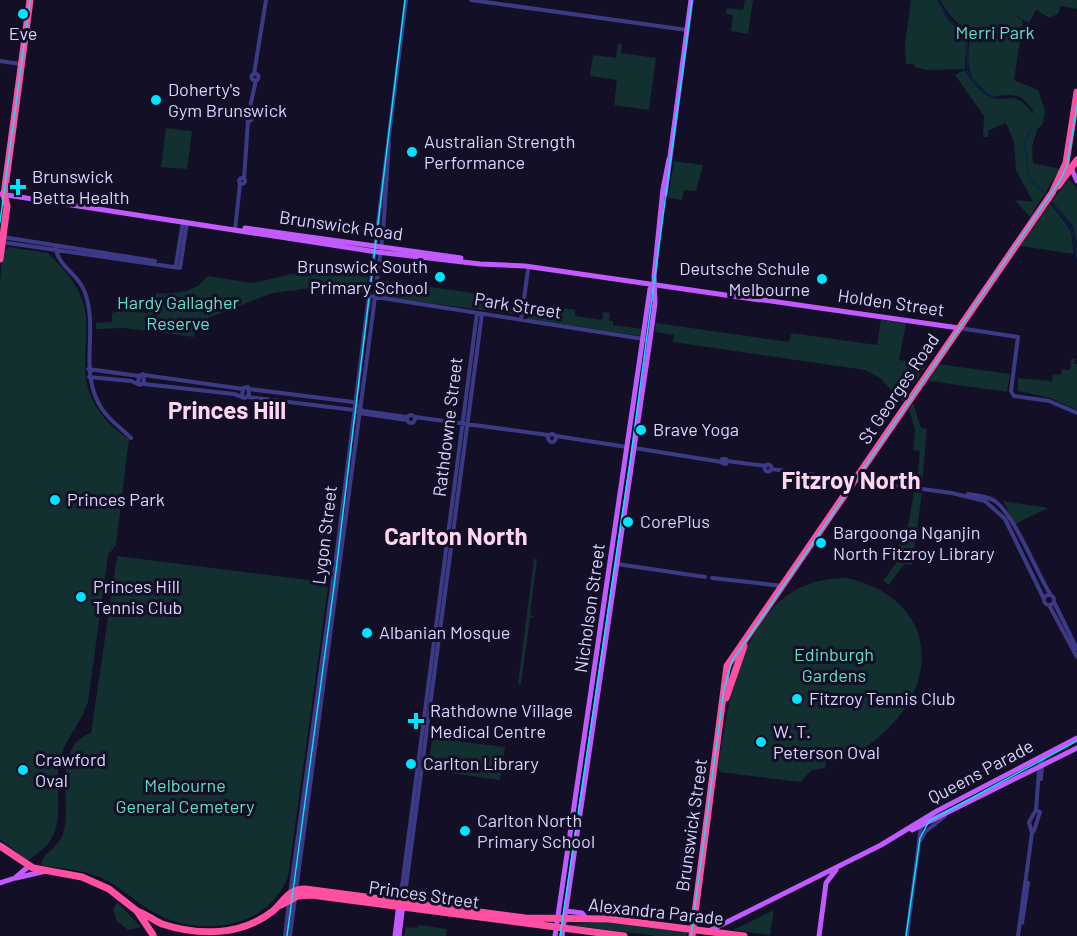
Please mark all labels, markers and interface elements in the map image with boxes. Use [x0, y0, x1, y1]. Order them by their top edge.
marker: Eve [16, 7, 30, 21]
park label: Merri Park [955, 21, 1035, 43]
place label: Eve [9, 22, 37, 44]
place label: Doherty's Gym Brunswick [168, 78, 287, 121]
marker: Doherty's Gym Brunswick [149, 93, 163, 107]
place label: Australian Strength Performance [424, 130, 575, 173]
marker: Australian Strength Performance [405, 145, 419, 159]
place label: Brunswick Betta Health [32, 165, 130, 208]
marker: Brunswick Betta Health [9, 178, 27, 196]
street label: Brunswick Road [278, 205, 404, 245]
place label: Brunswick South Primary School [297, 255, 428, 298]
place label: Deutsche Schule Melbourne [679, 257, 810, 300]
marker: Brunswick South Primary School [433, 270, 447, 284]
marker: Deutsche Schule Melbourne [815, 272, 829, 286]
street label: Holden Street [836, 284, 946, 320]
street label: Park Street [473, 287, 563, 323]
park label: Hardy Gallagher Reserve [117, 291, 239, 334]
street label: St Georges Road [853, 329, 943, 448]
street label: Rathdowne Street [428, 356, 466, 498]
district label: Princes Hill [168, 395, 286, 424]
place label: Brave Yoga [653, 418, 739, 440]
marker: Brave Yoga [634, 423, 648, 437]
district label: Fitzroy North [781, 465, 921, 494]
street label: Lygon Street [307, 484, 341, 586]
place label: Princes Park [67, 488, 165, 510]
marker: Princes Park [48, 493, 62, 507]
place label: CorePlus [640, 510, 710, 532]
marker: CorePlus [621, 515, 635, 529]
district label: Carlton North [384, 521, 528, 550]
place label: Bargoonga Nganjin North Fitzroy Library [833, 521, 995, 564]
marker: Bargoonga Nganjin North Fitzroy Library [814, 536, 828, 550]
street label: Nicholson Street [569, 542, 609, 674]
place label: Princes Hill Tennis Club [93, 575, 182, 618]
marker: Princes Hill Tennis Club [74, 590, 88, 604]
place label: Albanian Mosque [379, 621, 510, 643]
marker: Albanian Mosque [360, 626, 374, 640]
park label: Edinburgh Gardens [794, 643, 874, 686]
place label: Fitzroy Tennis Club [809, 687, 956, 709]
marker: Fitzroy Tennis Club [790, 692, 804, 706]
place label: Rathdowne Village Medical Centre [430, 699, 573, 742]
marker: Rathdowne Village Medical Centre [407, 712, 425, 730]
place label: W. T. Peterson Oval [773, 720, 880, 763]
street label: Queens Parade [924, 734, 1037, 808]
marker: W. T. Peterson Oval [754, 735, 768, 749]
place label: Crawford Oval [35, 748, 106, 791]
place label: Carlton Library [423, 752, 539, 774]
marker: Carlton Library [404, 757, 418, 771]
street label: Brunswick Street [671, 757, 711, 893]
marker: Crawford Oval [16, 763, 30, 777]
park label: Melbourne General Cemetery [115, 774, 255, 817]
place label: Carlton North Primary School [477, 809, 595, 852]
marker: Carlton North Primary School [458, 824, 472, 838]
street label: Princes Street [367, 875, 481, 913]
street label: Alexandra Parade [587, 893, 725, 929]

